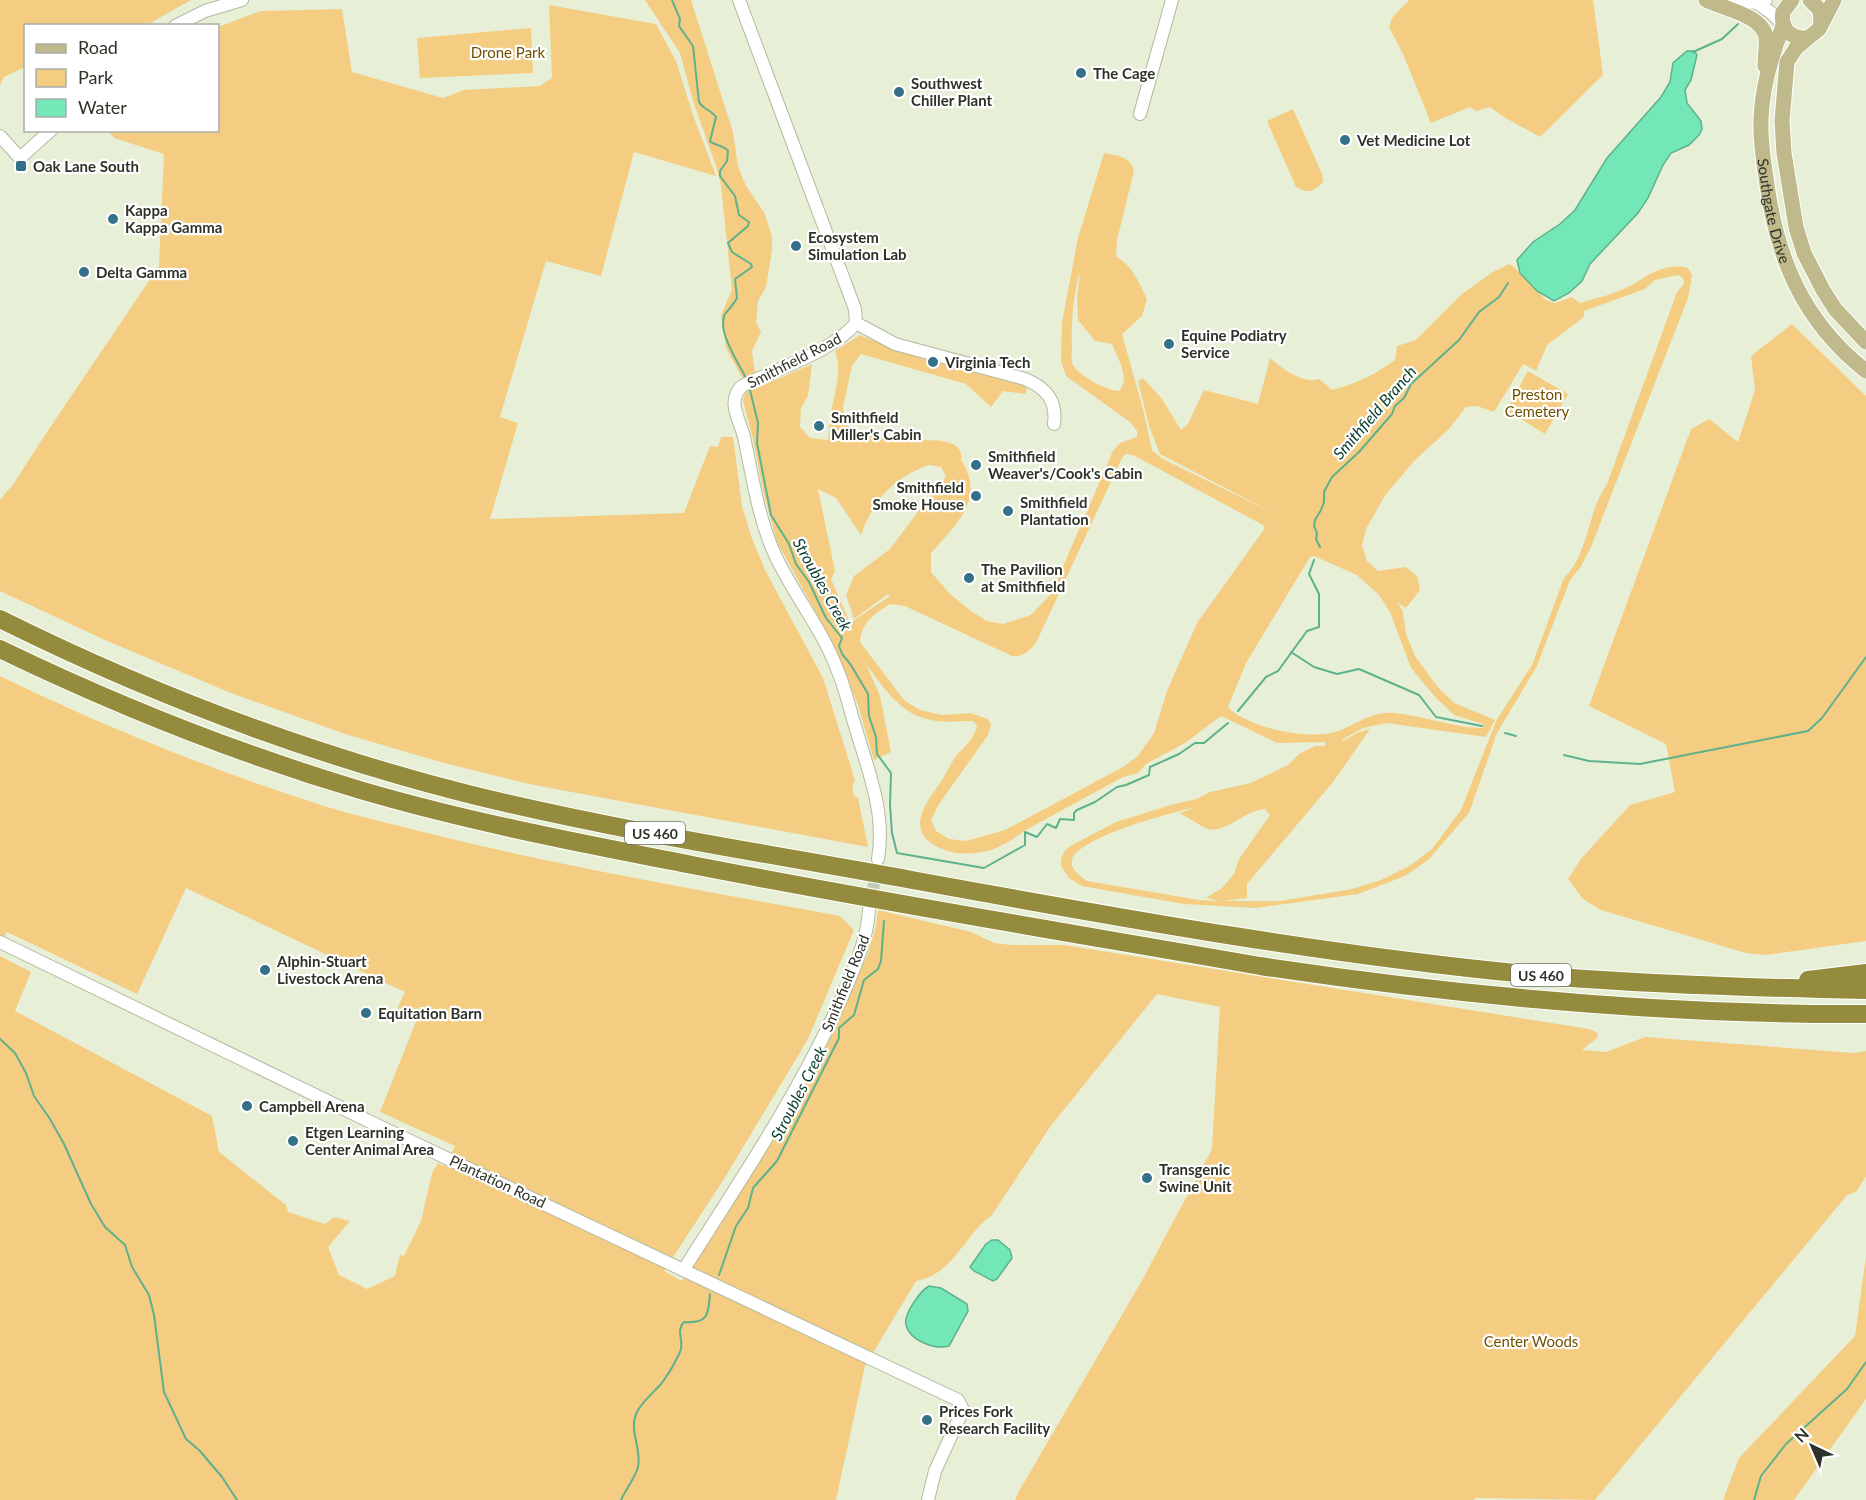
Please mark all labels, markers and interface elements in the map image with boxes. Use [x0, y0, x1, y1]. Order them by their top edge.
legend [24, 24, 219, 132]
text: Road [78, 36, 118, 58]
park label: Drone Park [471, 43, 546, 61]
place label: The Cage [1093, 64, 1155, 82]
text: Park [78, 66, 114, 88]
marker: The Cage [1074, 66, 1088, 80]
place label: Southwest Chiller Plant [911, 74, 993, 109]
marker: Southwest Chiller Plant [892, 85, 906, 99]
text: Water [78, 96, 127, 118]
place label: Vet Medicine Lot [1356, 131, 1471, 149]
marker: Vet Medicine Lot [1338, 133, 1352, 147]
place label: Oak Lane South [33, 157, 139, 175]
street label: Southgate Drive [1754, 157, 1795, 266]
marker: Oak Lane South [14, 159, 28, 173]
place label: Kappa Kappa Gamma [125, 201, 222, 236]
marker: Kappa Kappa Gamma [106, 212, 120, 226]
place label: Ecosystem Simulation Lab [808, 228, 907, 263]
marker: Ecosystem Simulation Lab [789, 239, 803, 253]
place label: Delta Gamma [96, 263, 187, 281]
marker: Delta Gamma [77, 265, 91, 279]
place label: Equine Podiatry Service [1181, 326, 1287, 361]
street label: Smithfield Road [744, 329, 844, 391]
marker: Equine Podiatry Service [1162, 337, 1176, 351]
place label: Virginia Tech [944, 353, 1030, 371]
marker: Virginia Tech [926, 355, 940, 369]
water label: Smithfield Branch [1328, 362, 1420, 462]
park label: Preston Cemetery [1505, 385, 1569, 420]
place label: Smithfield Miller's Cabin [831, 408, 921, 443]
marker: Smithfield Miller's Cabin [812, 419, 826, 433]
place label: Smithfield Weaver's/Cook's Cabin [988, 447, 1143, 482]
marker: Smithfield Weaver's/Cook's Cabin [969, 458, 983, 472]
place label: Smithfield Smoke House [872, 478, 964, 513]
marker: Smithfield Smoke House [969, 489, 983, 503]
place label: Smithfield Plantation [1020, 493, 1089, 528]
marker: Smithfield Plantation [1001, 504, 1015, 518]
water label: Stroubles Creek [790, 534, 857, 634]
place label: The Pavilion at Smithfield [981, 560, 1065, 595]
marker: The Pavilion at Smithfield [962, 571, 976, 585]
road number: US 460 [625, 822, 685, 844]
street label: Smithfield Road [817, 932, 873, 1034]
place label: Alphin-Stuart Livestock Arena [276, 952, 383, 987]
marker: Alphin-Stuart Livestock Arena [258, 963, 272, 977]
road number: US 460 [1511, 964, 1571, 986]
place label: Equitation Barn [378, 1004, 482, 1022]
marker: Equitation Barn [359, 1006, 373, 1020]
water label: Stroubles Creek [766, 1042, 830, 1143]
place label: Campbell Arena [259, 1097, 365, 1115]
marker: Campbell Arena [240, 1099, 254, 1113]
place label: Etgen Learning Center Animal Area [305, 1123, 434, 1158]
marker: Etgen Learning Center Animal Area [286, 1134, 300, 1148]
street label: Plantation Road [447, 1151, 549, 1211]
place label: Transgenic Swine Unit [1159, 1160, 1232, 1195]
marker: Transgenic Swine Unit [1140, 1171, 1154, 1185]
park label: Center Woods [1484, 1332, 1578, 1350]
place label: Prices Fork Research Facility [939, 1402, 1050, 1437]
marker: Prices Fork Research Facility [920, 1413, 934, 1427]
north arrow [1782, 1416, 1842, 1476]
text: N [1790, 1424, 1812, 1446]

